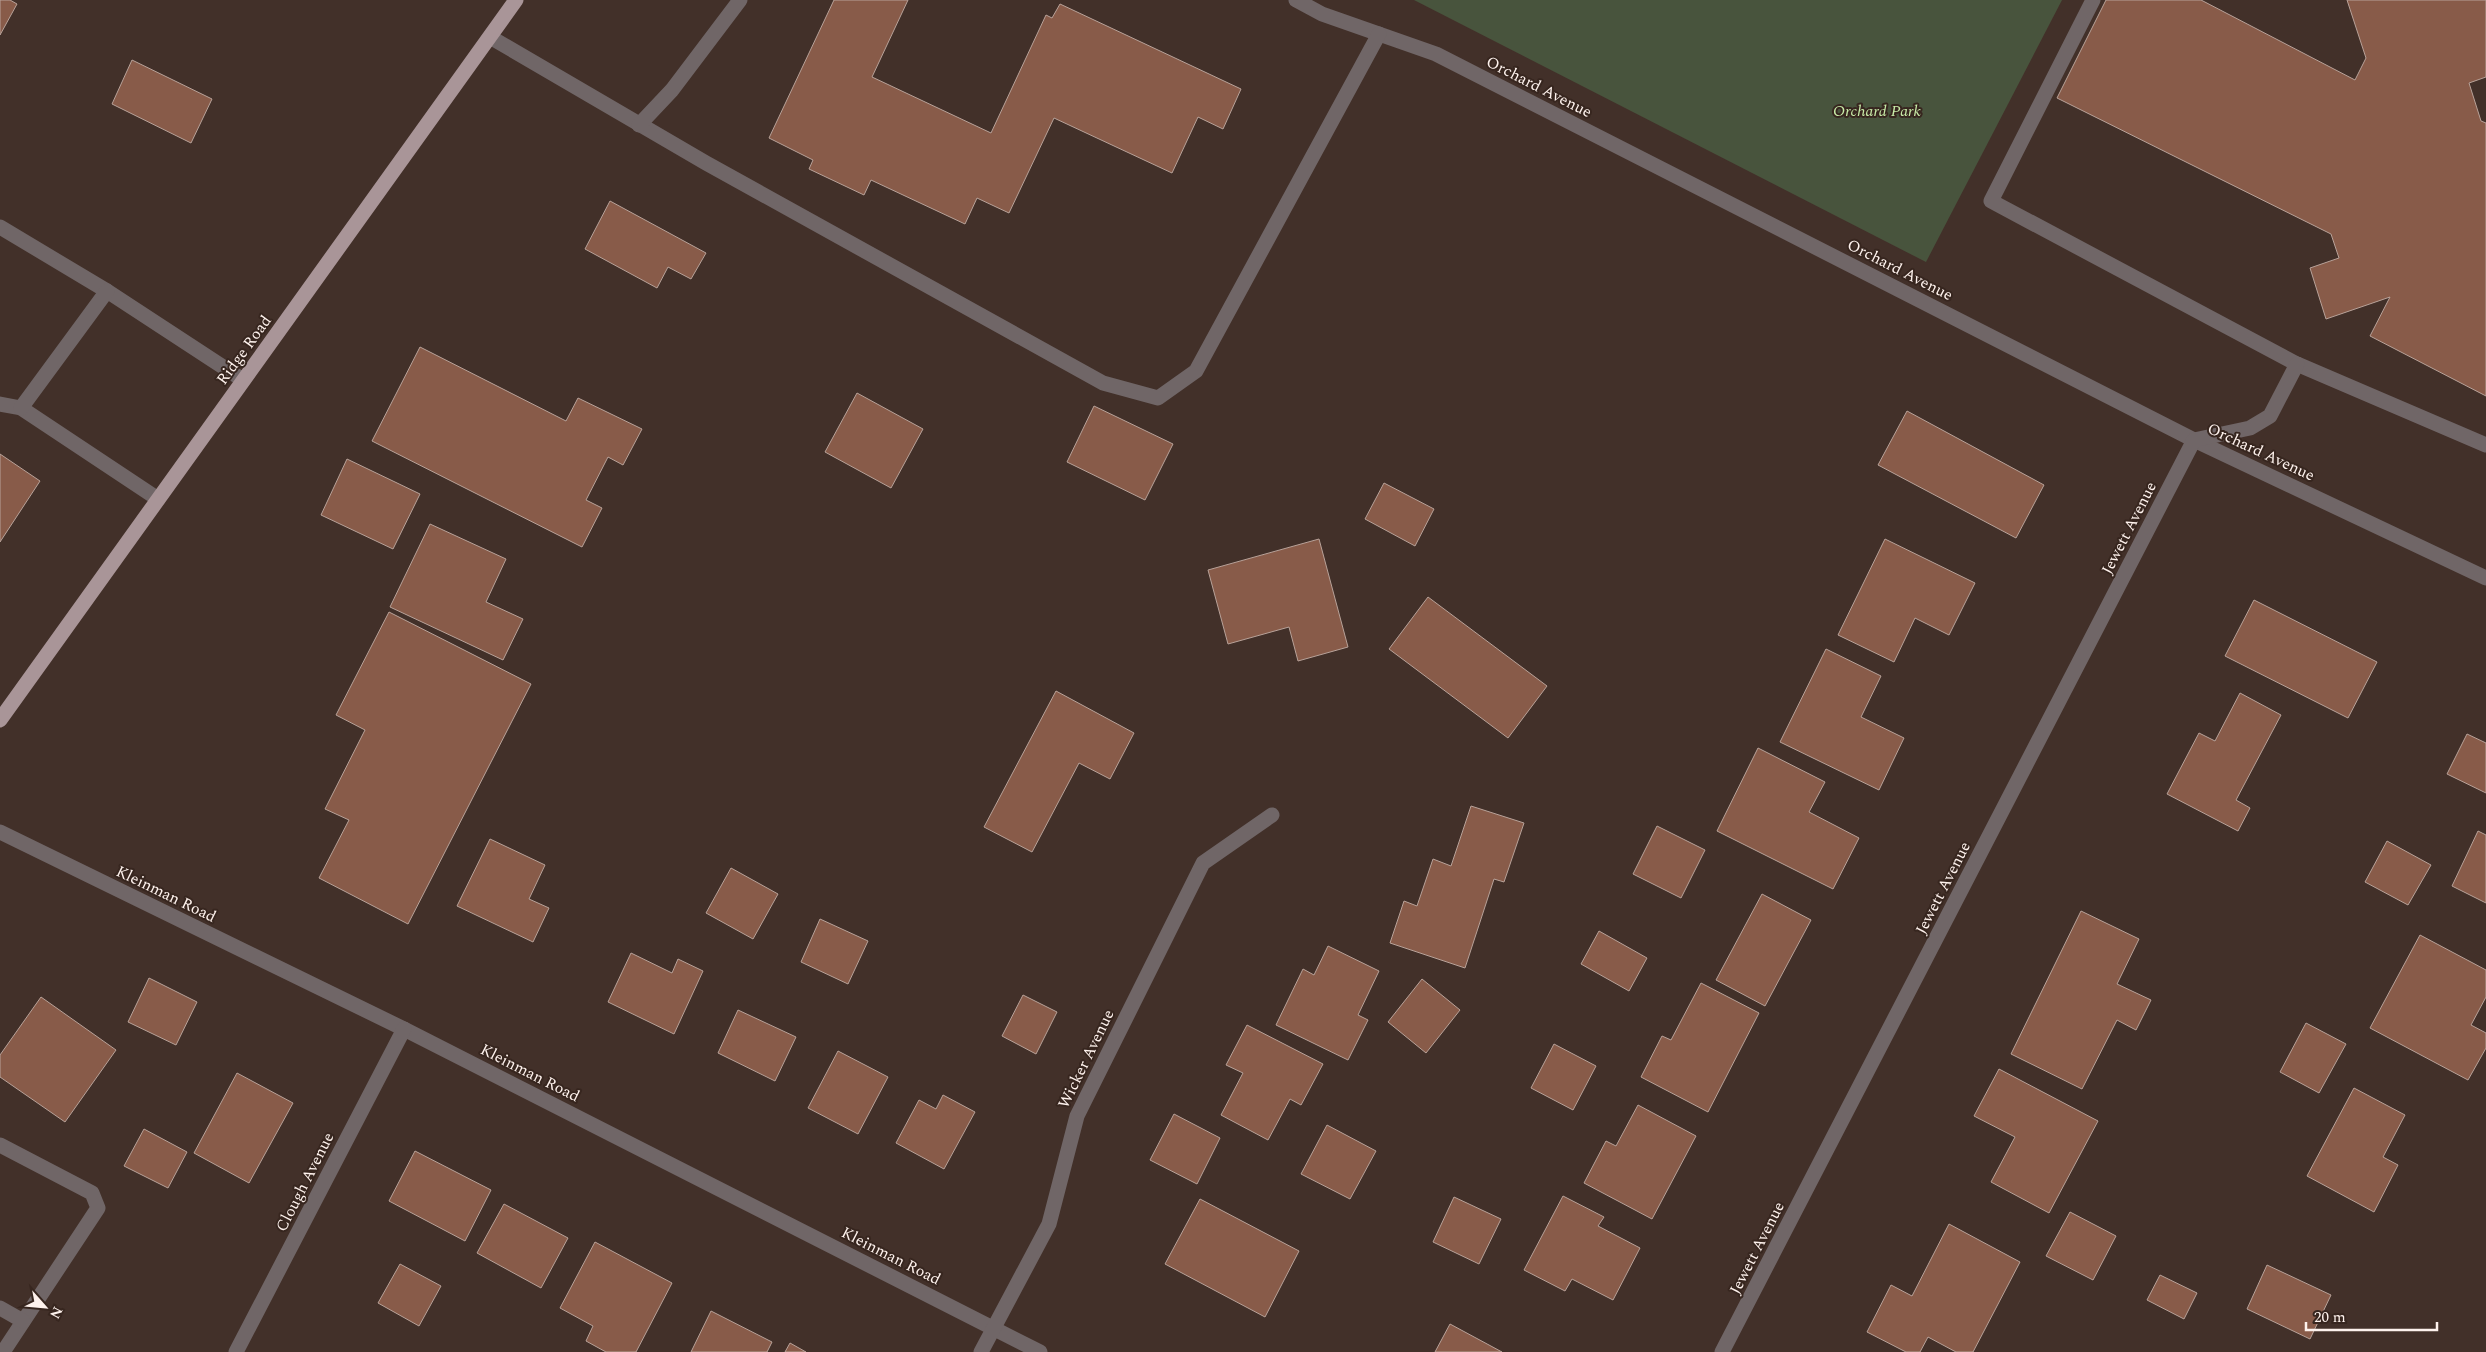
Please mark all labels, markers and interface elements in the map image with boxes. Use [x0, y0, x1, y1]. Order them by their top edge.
street label: Orchard Avenue [1482, 50, 1596, 124]
park label: Orchard Park [1833, 99, 1922, 123]
street label: Orchard Avenue [1843, 233, 1957, 307]
street label: Ridge Road [211, 310, 278, 390]
street label: Orchard Avenue [2203, 417, 2319, 487]
street label: Jewett Avenue [2095, 477, 2163, 579]
street label: Jewett Avenue [1909, 837, 1977, 939]
street label: Kleinman Road [112, 859, 220, 929]
street label: Wicker Avenue [1052, 1005, 1120, 1113]
street label: Kleinman Road [476, 1038, 584, 1108]
street label: Clough Avenue [270, 1128, 340, 1236]
street label: Jewett Avenue [1723, 1197, 1791, 1299]
street label: Kleinman Road [837, 1221, 945, 1291]
north arrow [20, 1282, 70, 1332]
scale bar [2306, 1300, 2437, 1332]
text: N [44, 1303, 68, 1323]
text: 20 m [2314, 1306, 2346, 1329]

